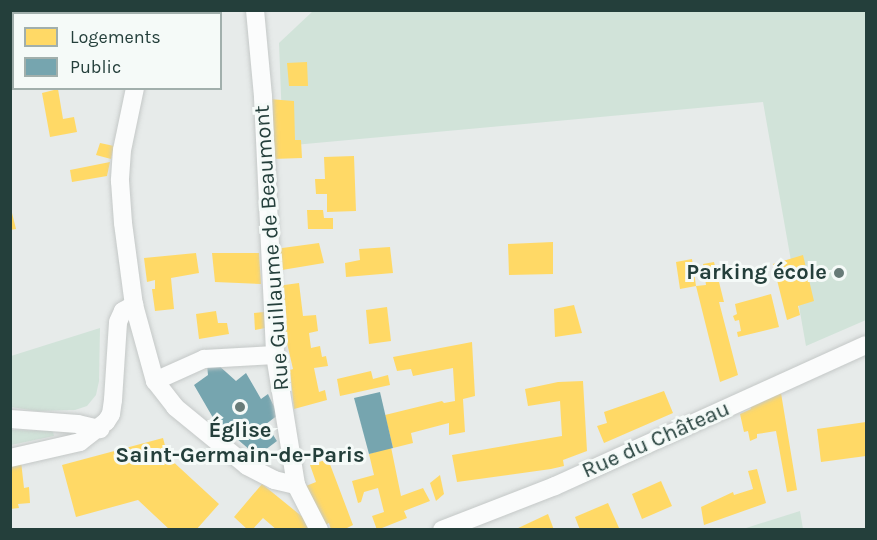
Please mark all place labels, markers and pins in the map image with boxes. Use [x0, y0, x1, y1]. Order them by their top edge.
place label: Parking école [686, 260, 827, 286]
marker: Parking école [832, 266, 846, 280]
marker: Église Saint-Germain-de-Paris [233, 400, 247, 414]
place label: Église Saint-Germain-de-Paris [115, 417, 365, 469]

